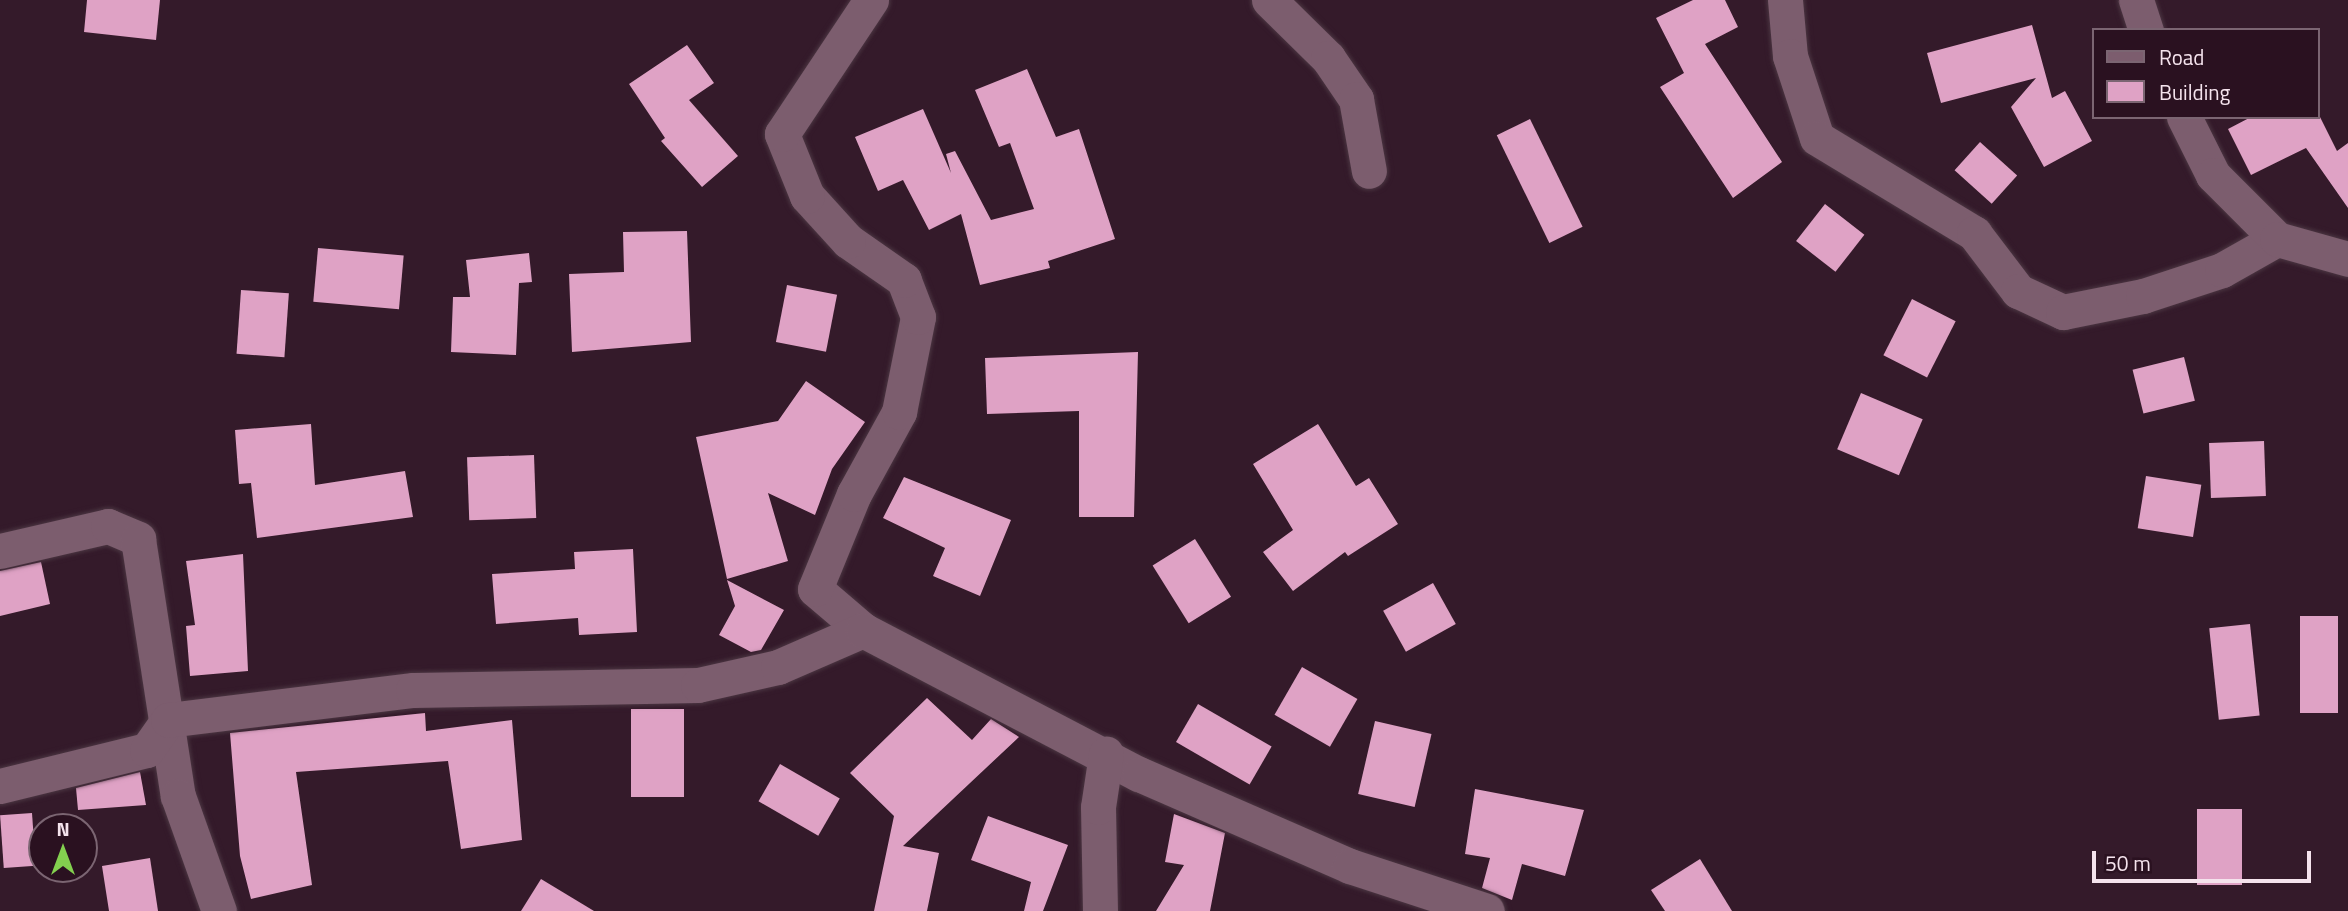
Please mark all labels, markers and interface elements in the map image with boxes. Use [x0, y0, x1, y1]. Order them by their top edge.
legend [2092, 28, 2320, 119]
text: Road [2159, 41, 2204, 73]
text: Building [2159, 76, 2230, 108]
north arrow [28, 813, 98, 883]
text: N [56, 814, 70, 843]
scale bar [2096, 838, 2315, 882]
text: 50 m [2105, 847, 2151, 879]

